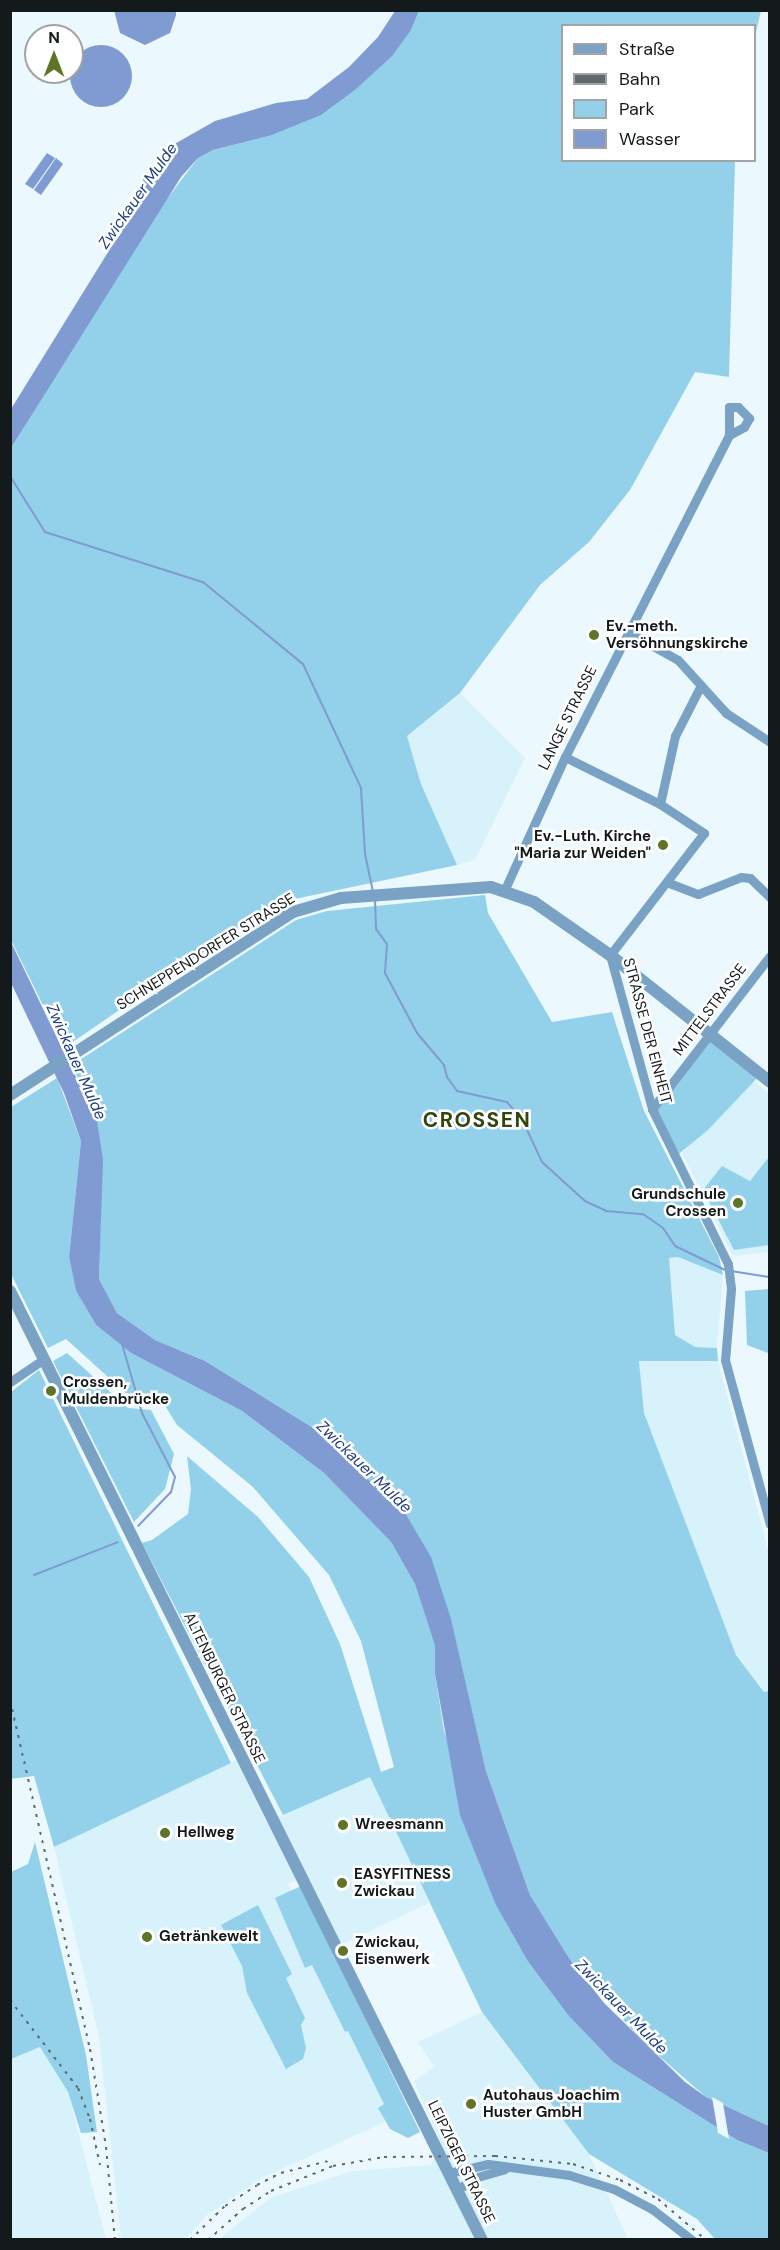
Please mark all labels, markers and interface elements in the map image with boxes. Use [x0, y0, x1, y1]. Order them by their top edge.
north arrow [24, 24, 84, 84]
legend [561, 24, 756, 162]
text: N [48, 27, 60, 48]
text: Straße [619, 37, 675, 61]
text: Bahn [619, 67, 660, 91]
text: Park [619, 97, 655, 121]
text: Wasser [619, 127, 680, 151]
water label: Zwickauer Mulde [94, 139, 182, 253]
place label: Ev.-meth. Versöhnungskirche [606, 617, 748, 652]
marker: Ev.-meth. Versöhnungskirche [587, 628, 601, 642]
street label: LANGE STRASSE [535, 663, 601, 773]
place label: Ev.-Luth. Kirche "Maria zur Weiden" [514, 827, 651, 862]
marker: Ev.-Luth. Kirche "Maria zur Weiden" [656, 838, 670, 852]
street label: SCHNEPPENDORFER STRASSE [114, 890, 298, 1014]
street label: STRASSE DER EINHEIT [619, 956, 675, 1106]
street label: MITTELSTRASSE [670, 960, 750, 1060]
water label: Zwickauer Mulde [42, 1001, 110, 1123]
district label: CROSSEN [423, 1107, 531, 1133]
place label: Grundschule Crossen [631, 1185, 726, 1220]
marker: Grundschule Crossen [731, 1196, 745, 1210]
place label: Crossen, Muldenbrücke [63, 1373, 169, 1408]
marker: Crossen, Muldenbrücke [44, 1384, 58, 1398]
water label: Zwickauer Mulde [312, 1417, 416, 1517]
street label: ALTENBURGER STRASSE [180, 1610, 268, 1766]
place label: Wreesmann [355, 1816, 444, 1834]
marker: Wreesmann [336, 1818, 350, 1832]
place label: Hellweg [177, 1824, 235, 1842]
marker: Hellweg [158, 1826, 172, 1840]
place label: EASYFITNESS Zwickau [354, 1865, 451, 1900]
marker: EASYFITNESS Zwickau [335, 1876, 349, 1890]
place label: Getränkewelt [159, 1928, 259, 1946]
marker: Getränkewelt [140, 1930, 154, 1944]
place label: Zwickau, Eisenwerk [355, 1933, 430, 1968]
marker: Zwickau, Eisenwerk [336, 1944, 350, 1958]
water label: Zwickauer Mulde [571, 1955, 671, 2059]
place label: Autohaus Joachim Huster GmbH [483, 2086, 620, 2121]
marker: Autohaus Joachim Huster GmbH [464, 2097, 478, 2111]
street label: LEIPZIGER STRASSE [423, 2098, 499, 2226]

